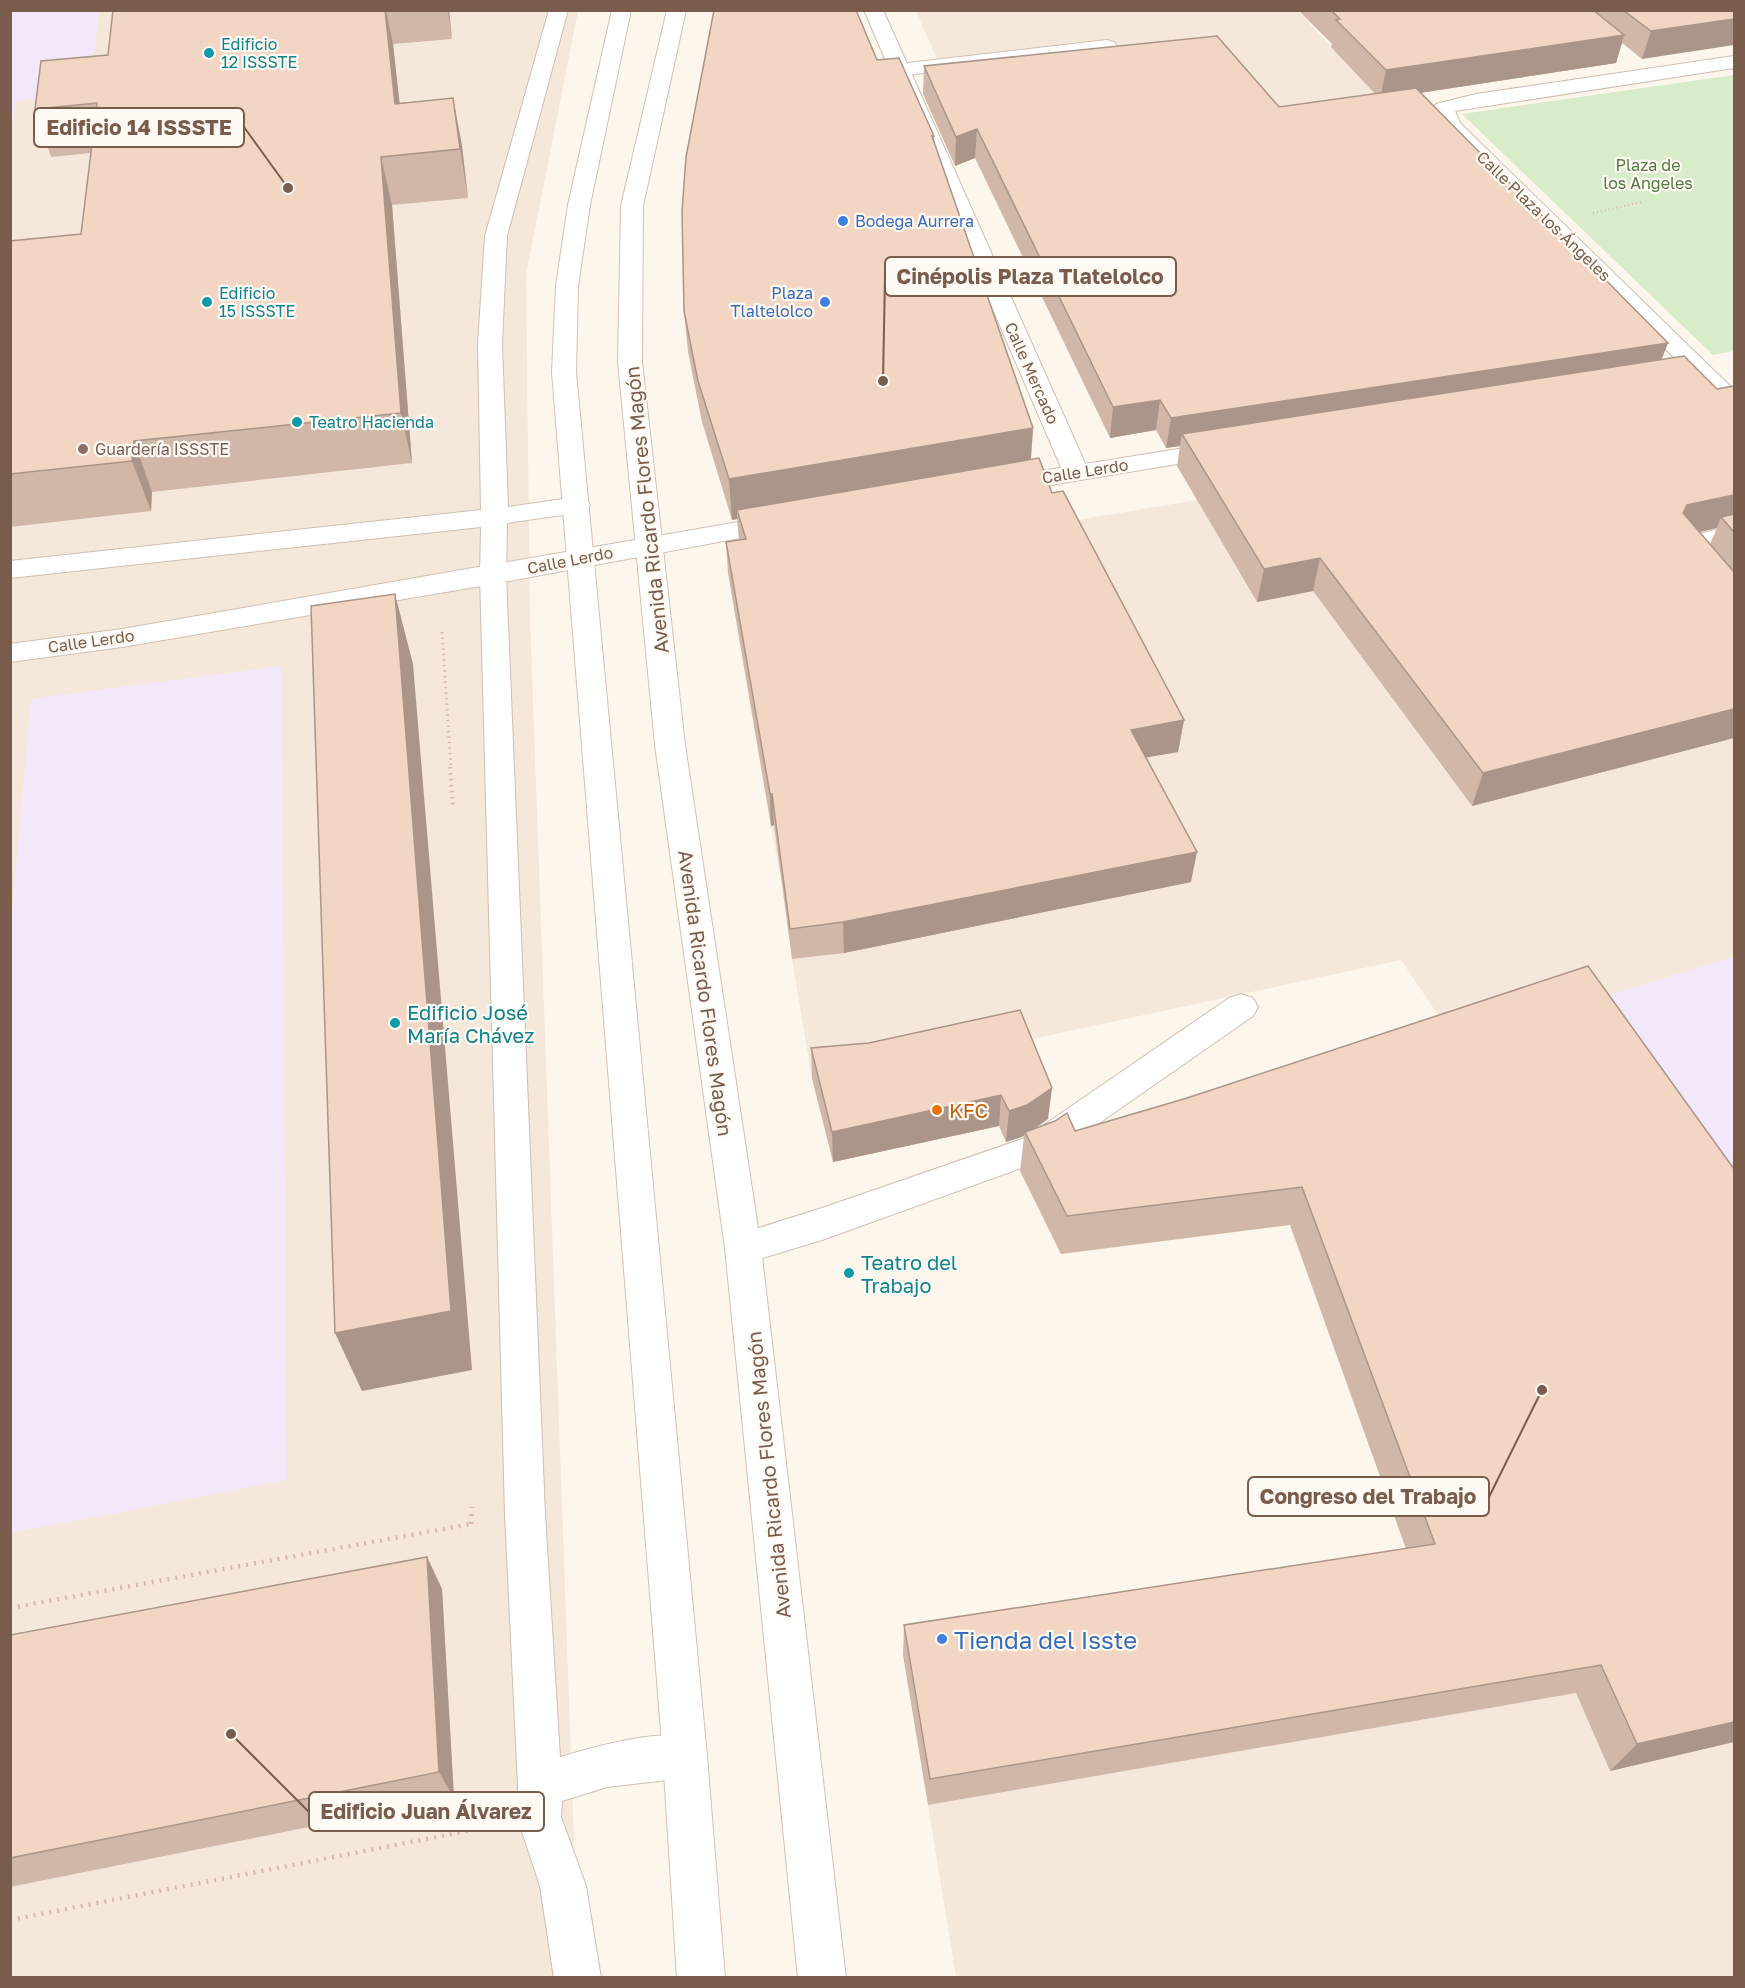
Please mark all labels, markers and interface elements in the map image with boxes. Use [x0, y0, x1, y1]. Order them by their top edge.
place label: Edificio 12 ISSSTE [221, 34, 297, 72]
marker: Edificio 12 ISSSTE [202, 46, 216, 60]
callout: Edificio 14 ISSSTE [34, 108, 244, 147]
text: Edificio 14 ISSSTE [46, 114, 232, 140]
street label: Calle Plaza los Ángeles [1473, 147, 1615, 285]
park label: Plaza de los Angeles [1603, 155, 1693, 193]
place label: Bodega Aurrera [855, 211, 974, 231]
marker: Bodega Aurrera [836, 214, 850, 228]
callout: Cinépolis Plaza Tlatelolco [885, 257, 1176, 296]
text: Cinépolis Plaza Tlatelolco [896, 263, 1164, 289]
place label: Edificio 15 ISSSTE [219, 283, 295, 321]
place label: Plaza Tlaltelolco [731, 283, 813, 321]
marker: Edificio 15 ISSSTE [200, 295, 214, 309]
marker: Plaza Tlaltelolco [818, 295, 832, 309]
street label: Calle Mercado [1001, 319, 1063, 427]
street label: Avenida Ricardo Flores Magón [619, 365, 673, 655]
place label: Teatro Hacienda [309, 412, 434, 432]
marker: Teatro Hacienda [290, 415, 304, 429]
place label: Guardería ISSSTE [95, 439, 229, 459]
marker: Guardería ISSSTE [76, 442, 90, 456]
street label: Calle Lerdo [1040, 454, 1130, 488]
street label: Calle Lerdo [525, 542, 615, 578]
street label: Calle Lerdo [47, 625, 135, 657]
street label: Avenida Ricardo Flores Magón [674, 848, 738, 1138]
place label: Edificio José María Chávez [407, 1000, 534, 1047]
marker: Edificio José María Chávez [388, 1016, 402, 1030]
place label: KFC [949, 1098, 988, 1122]
marker: KFC [930, 1103, 944, 1117]
place label: Teatro del Trabajo [861, 1250, 957, 1297]
marker: Teatro del Trabajo [842, 1266, 856, 1280]
street label: Avenida Ricardo Flores Magón [741, 1330, 795, 1620]
callout: Congreso del Trabajo [1248, 1477, 1489, 1516]
text: Congreso del Trabajo [1260, 1483, 1476, 1509]
place label: Tienda del Isste [954, 1625, 1137, 1654]
marker: Tienda del Isste [935, 1632, 949, 1646]
callout: Edificio Juan Álvarez [309, 1792, 544, 1831]
text: Edificio Juan Álvarez [320, 1798, 532, 1824]

